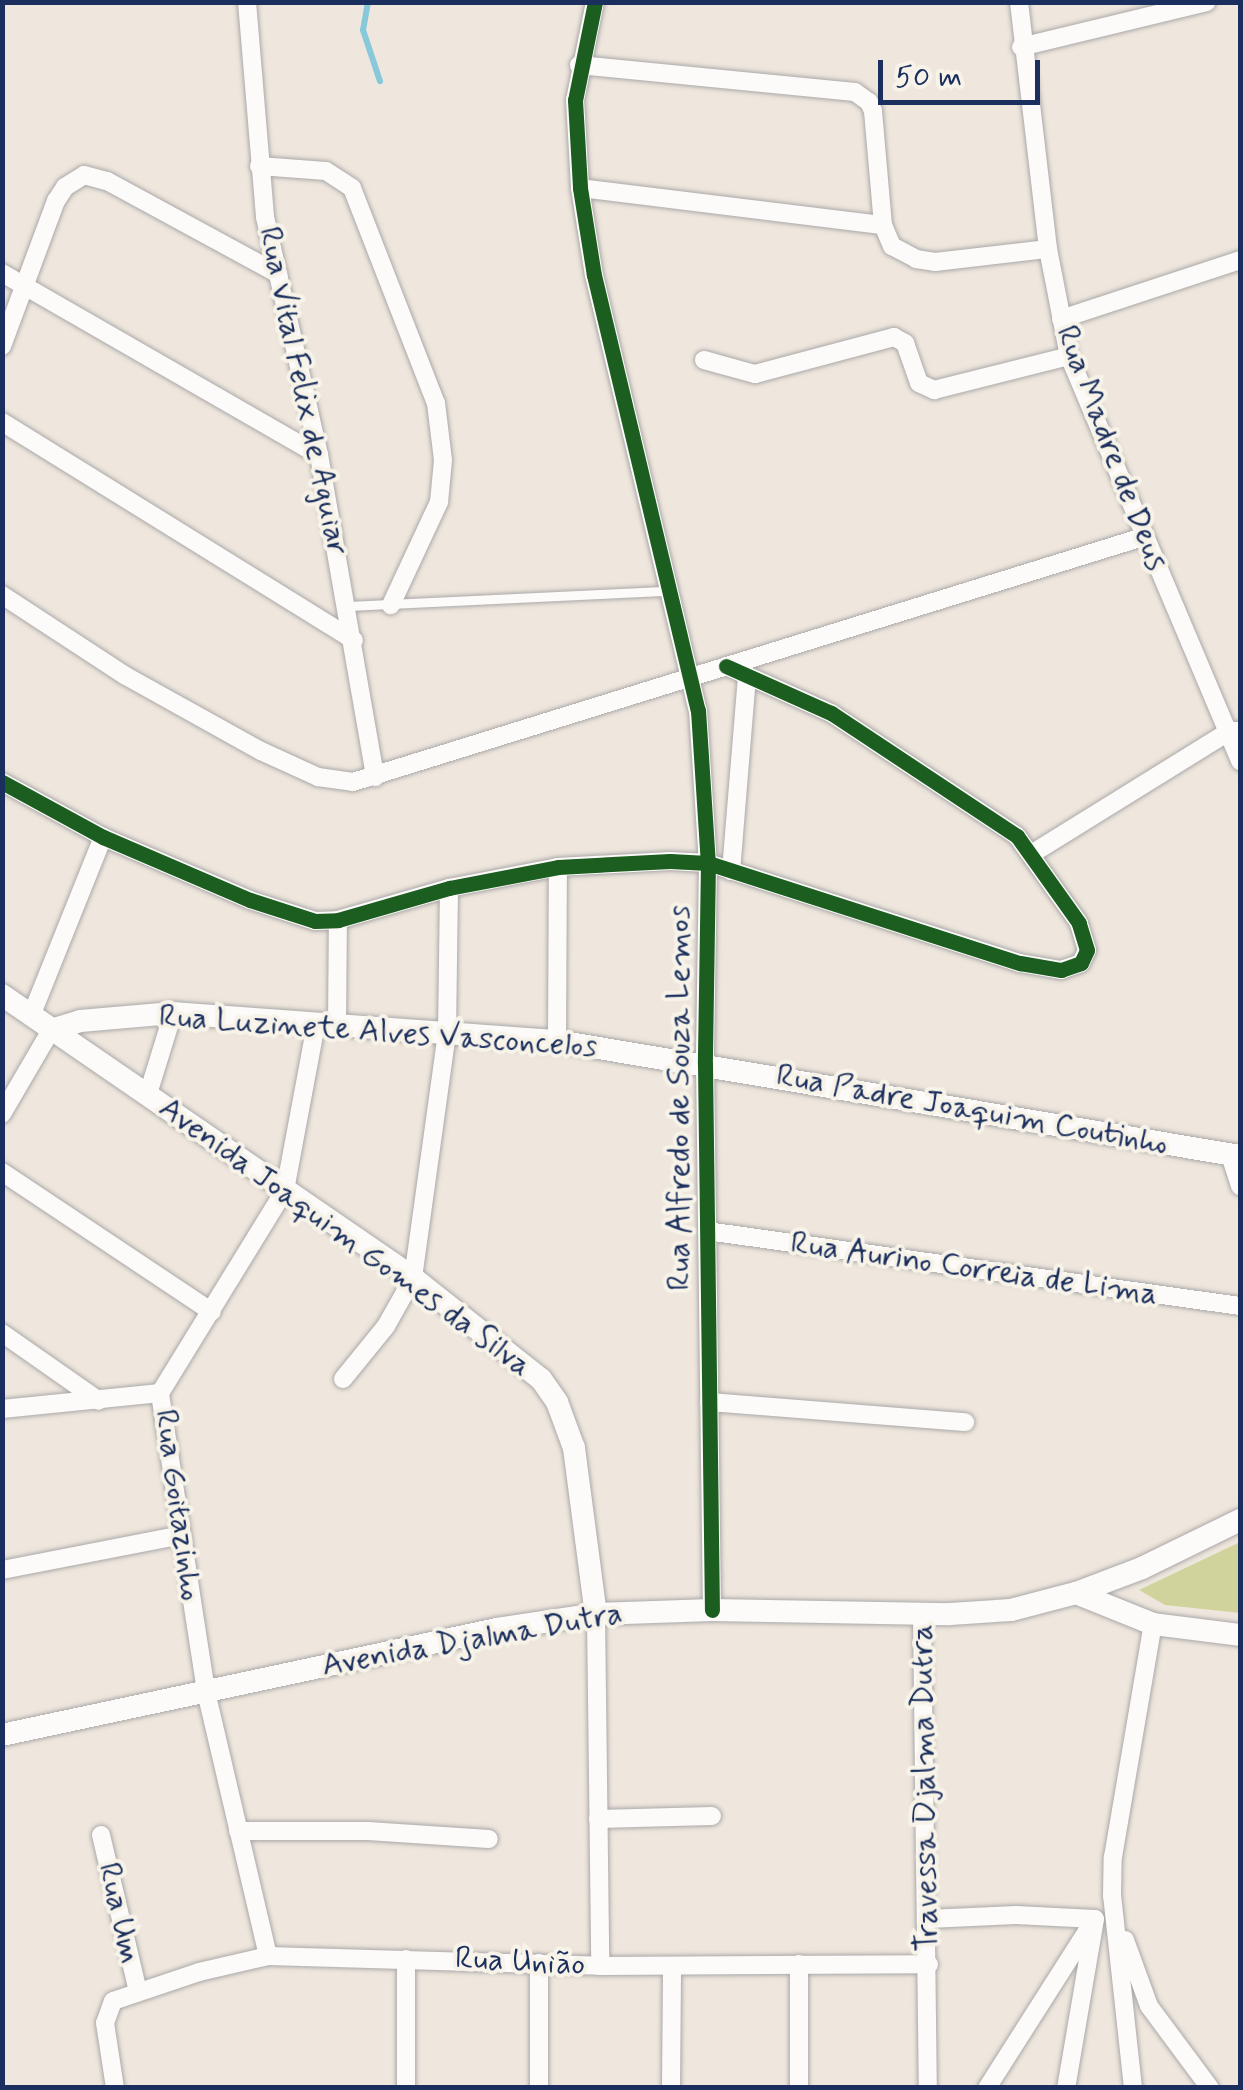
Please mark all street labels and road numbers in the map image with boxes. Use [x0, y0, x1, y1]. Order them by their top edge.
street label: Rua Vital Felix de Aguiar [250, 225, 356, 557]
street label: Rua Madre de Deus [1047, 321, 1175, 575]
street label: Rua Alfredo de Souza Lemos [661, 906, 699, 1290]
street label: Rua Luzinete Alves Vasconcelos [162, 998, 594, 1066]
street label: Rua Padre Joaquim Coutinho [776, 1057, 1168, 1163]
street label: Avenida Joaquim Gomes da Silva [152, 1089, 538, 1385]
street label: Rua Aurino Correia de Lima [787, 1224, 1161, 1314]
street label: Rua Goitazinho [145, 1404, 211, 1606]
street label: Avenida Djalma Dutra [320, 1595, 624, 1685]
street label: Travessa Djalma Dutra [903, 1631, 947, 1945]
street label: Rua Um [89, 1858, 149, 1968]
street label: Rua União [453, 1939, 587, 1985]

